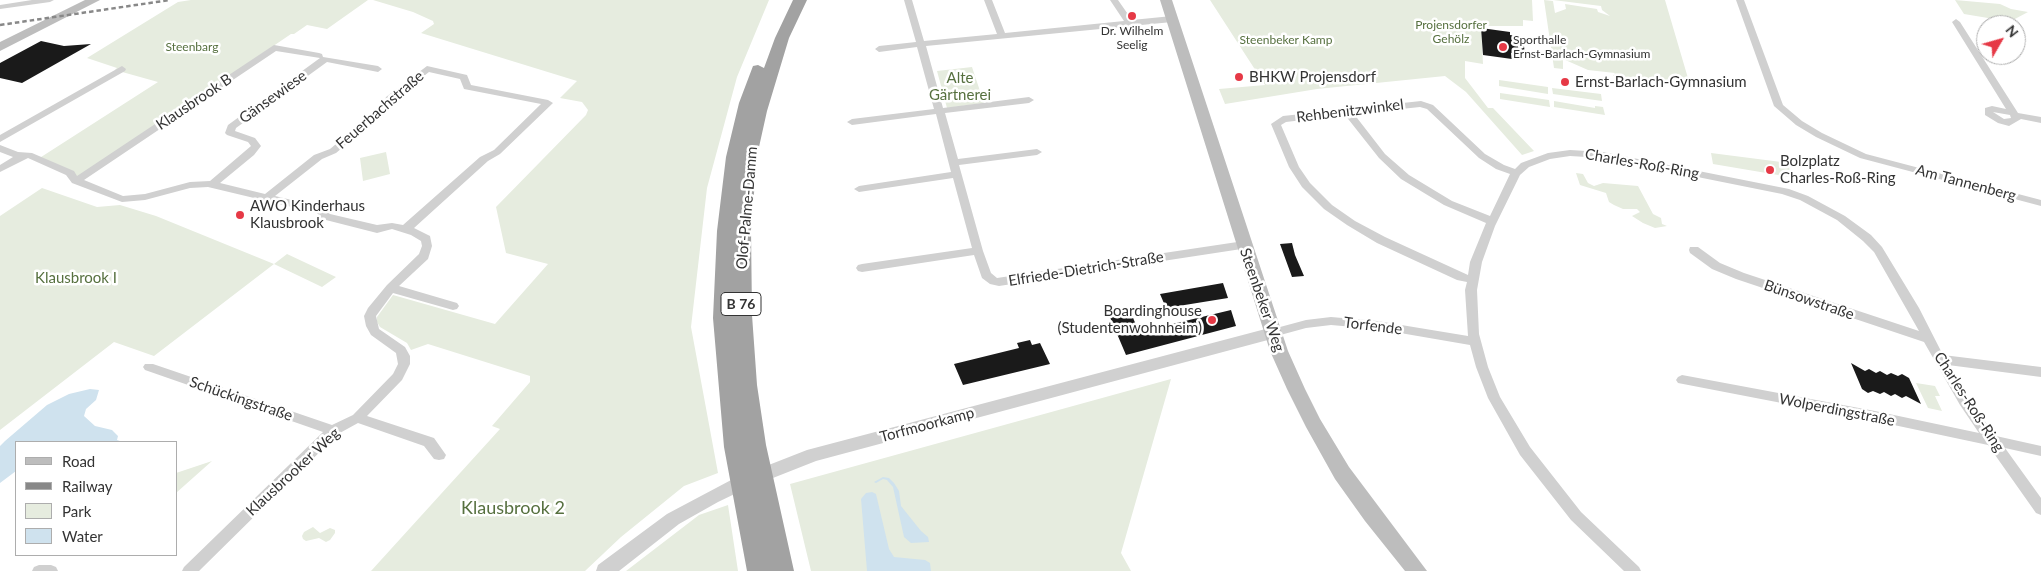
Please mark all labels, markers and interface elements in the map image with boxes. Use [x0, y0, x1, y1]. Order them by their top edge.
marker: Dr. Wilhelm Seelig [1126, 10, 1138, 22]
north arrow [1976, 15, 2026, 65]
park label: Projensdorfer Gehölz [1415, 18, 1487, 46]
text: N [2002, 22, 2022, 41]
place label: Dr. Wilhelm Seelig [1101, 24, 1163, 52]
park label: Steenbeker Kamp [1240, 33, 1332, 47]
place label: Sporthalle Ernst-Barlach-Gymnasium [1513, 33, 1650, 61]
park label: Steenbarg [165, 40, 219, 54]
marker: Sporthalle Ernst-Barlach-Gymnasium [1497, 41, 1509, 53]
street label: Gänsewiese [236, 67, 310, 127]
street label: Feuerbachstraße [333, 67, 427, 153]
place label: BHKW Projensdorf [1249, 68, 1376, 86]
park label: Alte Gärtnerei [929, 69, 991, 104]
street label: Klausbrook B [153, 70, 235, 134]
marker: BHKW Projensdorf [1233, 71, 1245, 83]
place label: Ernst-Barlach-Gymnasium [1575, 73, 1747, 91]
marker: Ernst-Barlach-Gymnasium [1559, 76, 1571, 88]
street label: Rehbenitzwinkel [1295, 95, 1405, 127]
street label: Charles-Roß-Ring [1584, 145, 1700, 183]
street label: Olof-Palme-Damm [733, 146, 761, 270]
place label: Bolzplatz Charles-Roß-Ring [1780, 152, 1896, 187]
street label: Am Tannenberg [1914, 161, 2018, 205]
marker: Bolzplatz Charles-Roß-Ring [1764, 164, 1776, 176]
place label: AWO Kinderhaus Klausbrook [250, 197, 365, 232]
marker: AWO Kinderhaus Klausbrook [234, 209, 246, 221]
street label: Steenbeker Weg [1236, 246, 1288, 354]
street label: Elfriede-Dietrich-Straße [1007, 248, 1165, 290]
park label: Klausbrook I [35, 269, 117, 287]
street label: Bünsowstraße [1762, 276, 1856, 324]
road number: B 76 [721, 292, 761, 316]
place label: Boardinghouse (Studentenwohnheim) [1057, 302, 1202, 337]
street label: Torfende [1343, 313, 1403, 339]
marker: Boardinghouse (Studentenwohnheim) [1206, 314, 1218, 326]
street label: Charles-Roß-Ring [1930, 349, 2008, 455]
street label: Schückingstraße [187, 373, 295, 425]
street label: Wolperdingstraße [1778, 390, 1896, 430]
street label: Torfmoorkamp [878, 404, 976, 446]
street label: Klausbrooker Weg [243, 424, 343, 520]
legend [15, 441, 178, 556]
text: Road [62, 452, 95, 470]
text: Railway [62, 477, 113, 495]
park label: Klausbrook 2 [461, 497, 565, 519]
text: Park [62, 502, 91, 520]
text: Water [62, 527, 103, 545]

